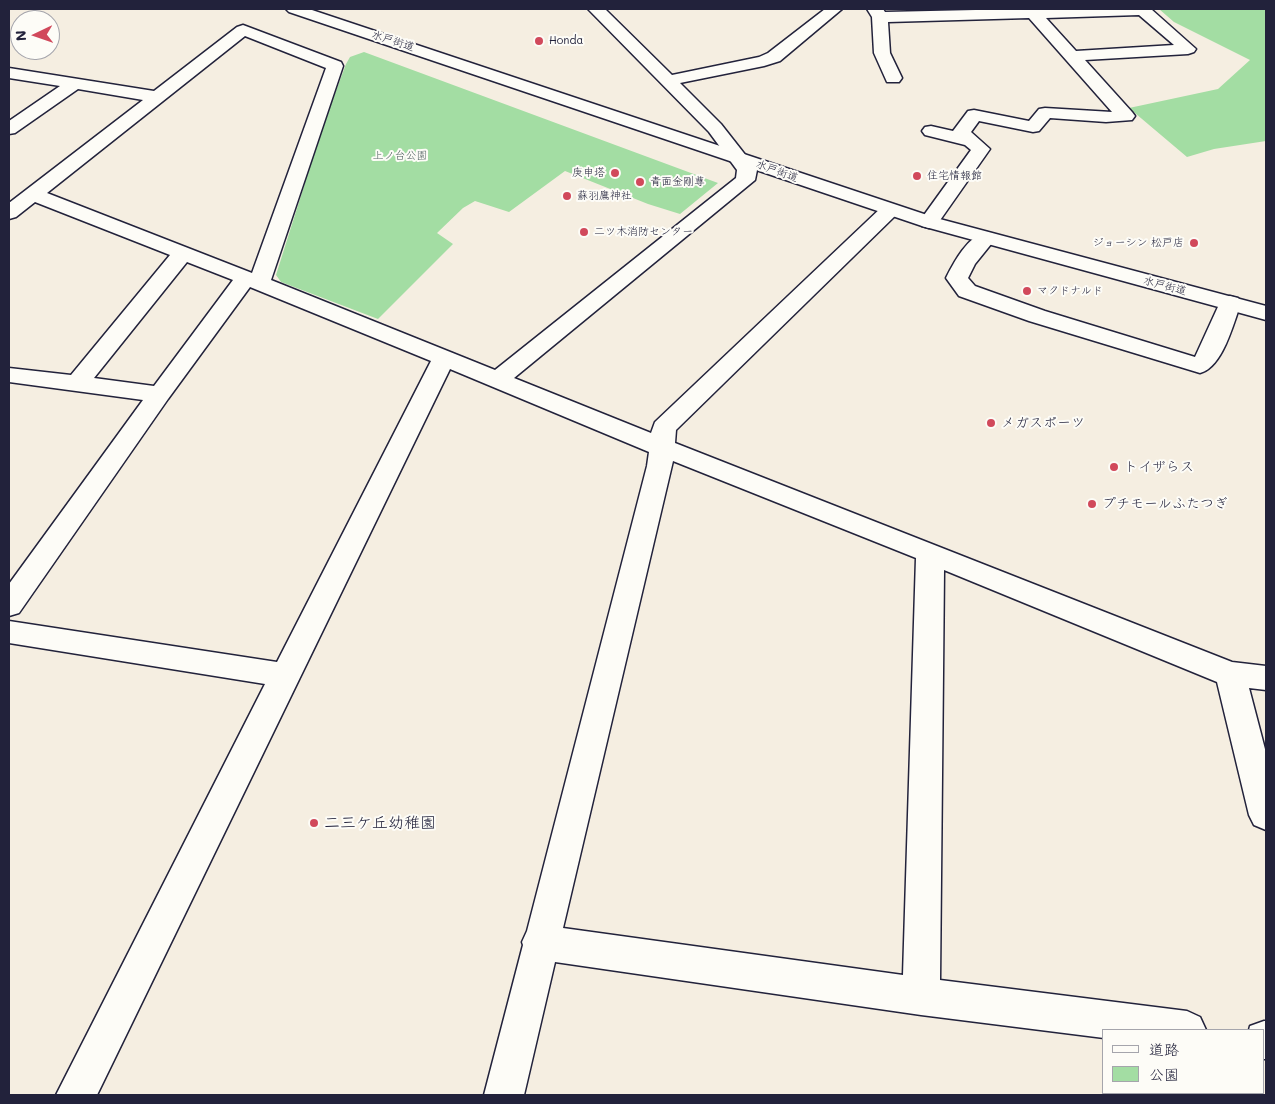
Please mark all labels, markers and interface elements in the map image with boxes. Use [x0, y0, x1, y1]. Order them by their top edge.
north arrow [10, 10, 60, 60]
street label: 水戸街道 [370, 28, 416, 54]
text: N [11, 30, 30, 42]
place label: Honda [549, 34, 583, 48]
marker: Honda [533, 35, 545, 47]
park label: 上ノ台公園 [373, 149, 427, 163]
street label: 水戸街道 [754, 157, 800, 185]
place label: 庚申塔 [572, 166, 605, 180]
marker: 庚申塔 [609, 167, 621, 179]
place label: 住宅情報館 [927, 169, 982, 183]
marker: 住宅情報館 [911, 170, 923, 182]
place label: 青面金剛尊 [650, 175, 705, 189]
marker: 青面金剛尊 [634, 176, 646, 188]
place label: 蘇羽鷹神社 [577, 189, 632, 203]
marker: 蘇羽鷹神社 [561, 190, 573, 202]
place label: 二ツ木消防センター [594, 225, 693, 239]
marker: 二ツ木消防センター [578, 226, 590, 238]
place label: ジョーシン 松戸店 [1092, 236, 1184, 250]
marker: ジョーシン 松戸店 [1188, 237, 1200, 249]
street label: 水戸街道 [1142, 274, 1188, 298]
place label: マクドナルド [1037, 284, 1103, 298]
marker: マクドナルド [1021, 285, 1033, 297]
place label: メガスポーツ [1001, 415, 1085, 431]
marker: メガスポーツ [985, 417, 997, 429]
place label: トイザらス [1124, 459, 1194, 475]
marker: トイザらス [1108, 461, 1120, 473]
place label: プチモールふたつぎ [1102, 496, 1228, 512]
marker: プチモールふたつぎ [1086, 498, 1098, 510]
place label: 二三ケ丘幼稚園 [324, 813, 436, 833]
marker: 二三ケ丘幼稚園 [308, 817, 320, 829]
legend [1102, 1029, 1265, 1094]
text: 道路 [1149, 1039, 1179, 1059]
text: 公園 [1149, 1064, 1179, 1084]

